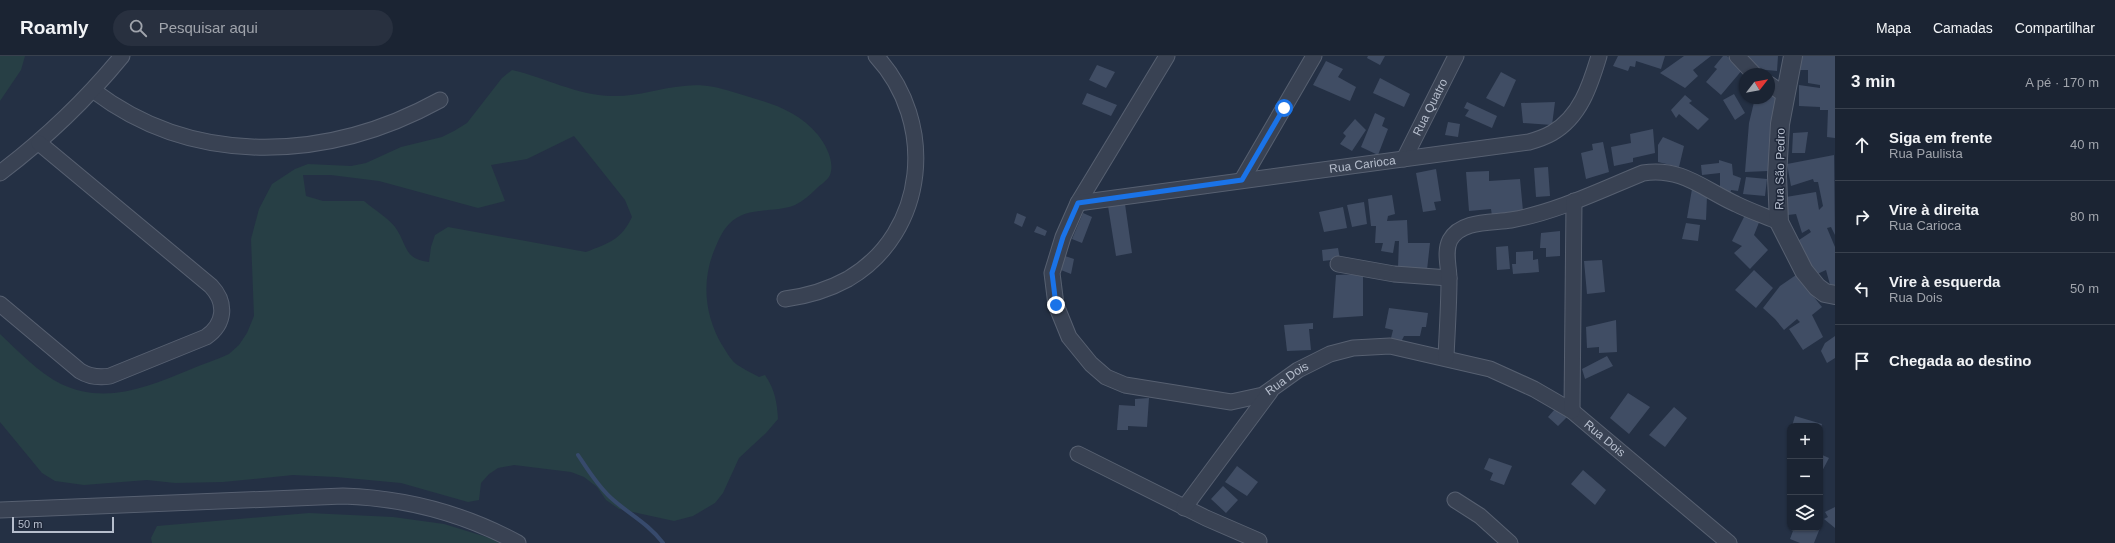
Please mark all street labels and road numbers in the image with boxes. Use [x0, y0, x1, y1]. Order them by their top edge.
street label: Rua Quatro [1410, 76, 1451, 138]
street label: Rua São Pedro [1772, 128, 1788, 210]
street label: Rua Carioca [1328, 153, 1397, 176]
street label: Rua Dois [1263, 359, 1311, 398]
street label: Rua Dois [1581, 417, 1628, 460]

